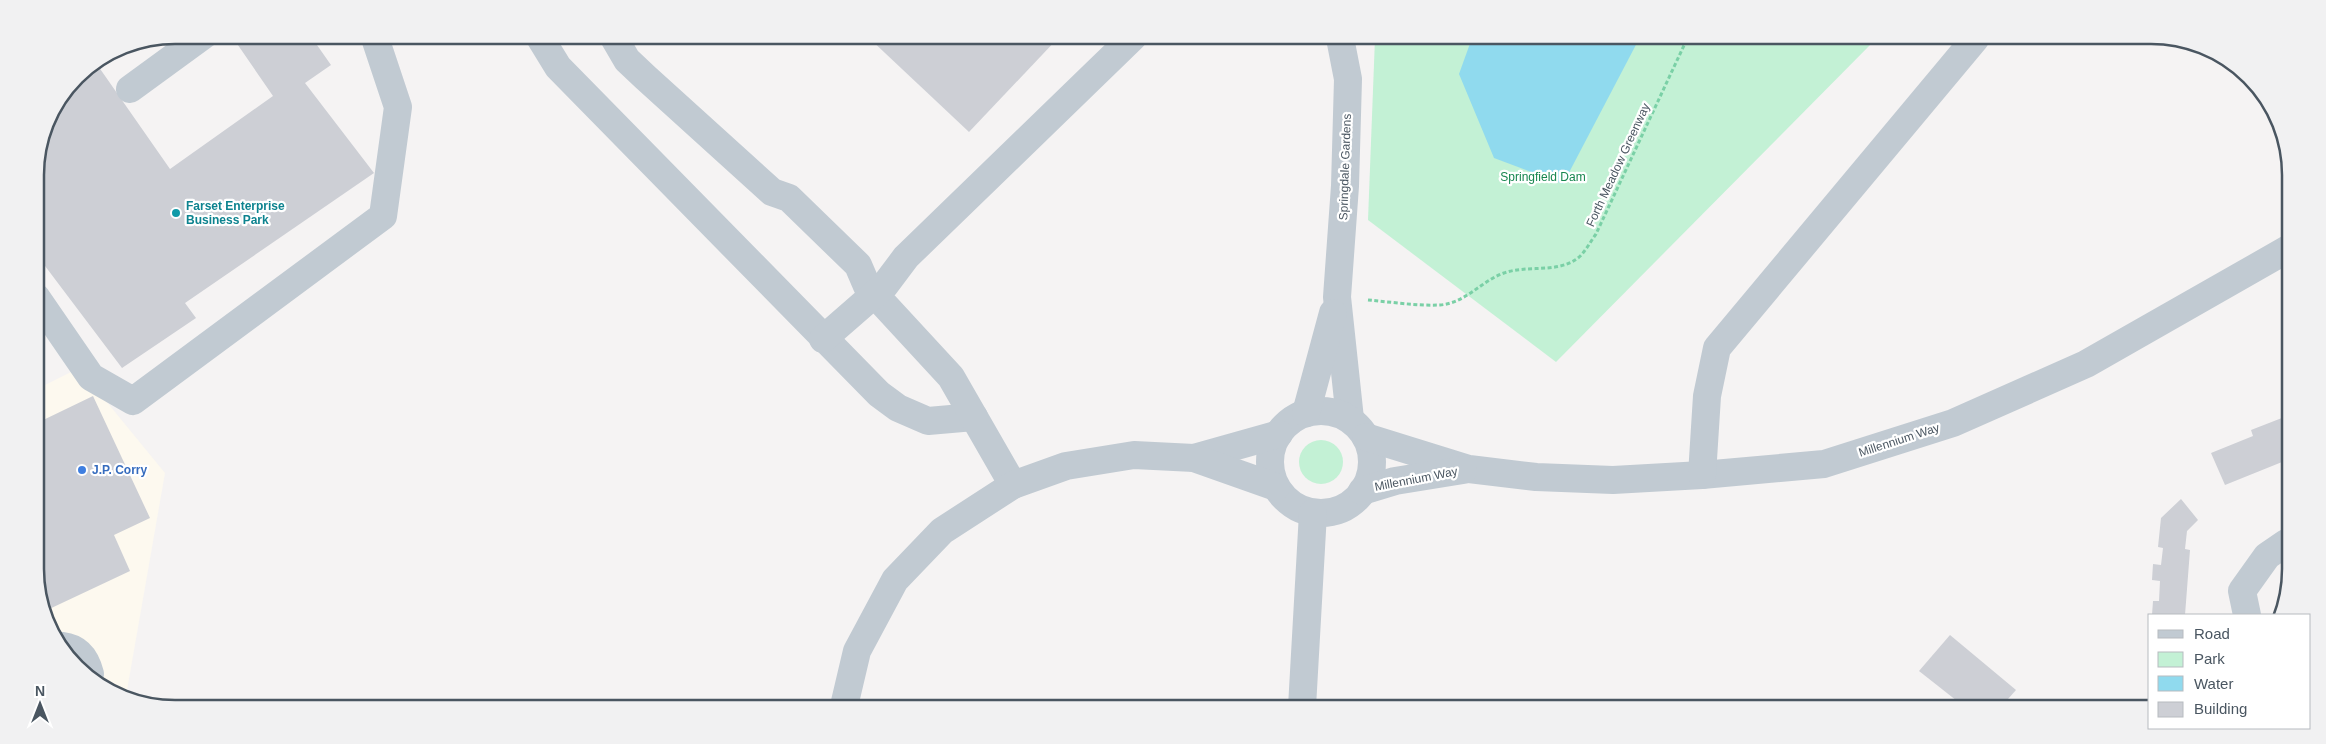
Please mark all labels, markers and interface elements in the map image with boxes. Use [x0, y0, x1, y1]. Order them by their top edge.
street label: Forth Meadow Greenway [1583, 101, 1653, 229]
street label: Springdale Gardens [1336, 113, 1354, 221]
park label: Springfield Dam [1500, 170, 1586, 184]
place label: Farset Enterprise Business Park [186, 199, 285, 227]
marker: Farset Enterprise Business Park [170, 207, 182, 219]
street label: Millennium Way [1857, 420, 1941, 460]
place label: J.P. Corry [92, 463, 147, 477]
marker: J.P. Corry [76, 464, 88, 476]
street label: Millennium Way [1373, 464, 1459, 494]
legend [2148, 614, 2311, 729]
text: Road [2194, 625, 2230, 642]
text: Park [2194, 650, 2225, 667]
text: Water [2194, 675, 2233, 692]
north arrow [15, 679, 65, 729]
text: N [35, 683, 45, 699]
text: Building [2194, 700, 2247, 717]

